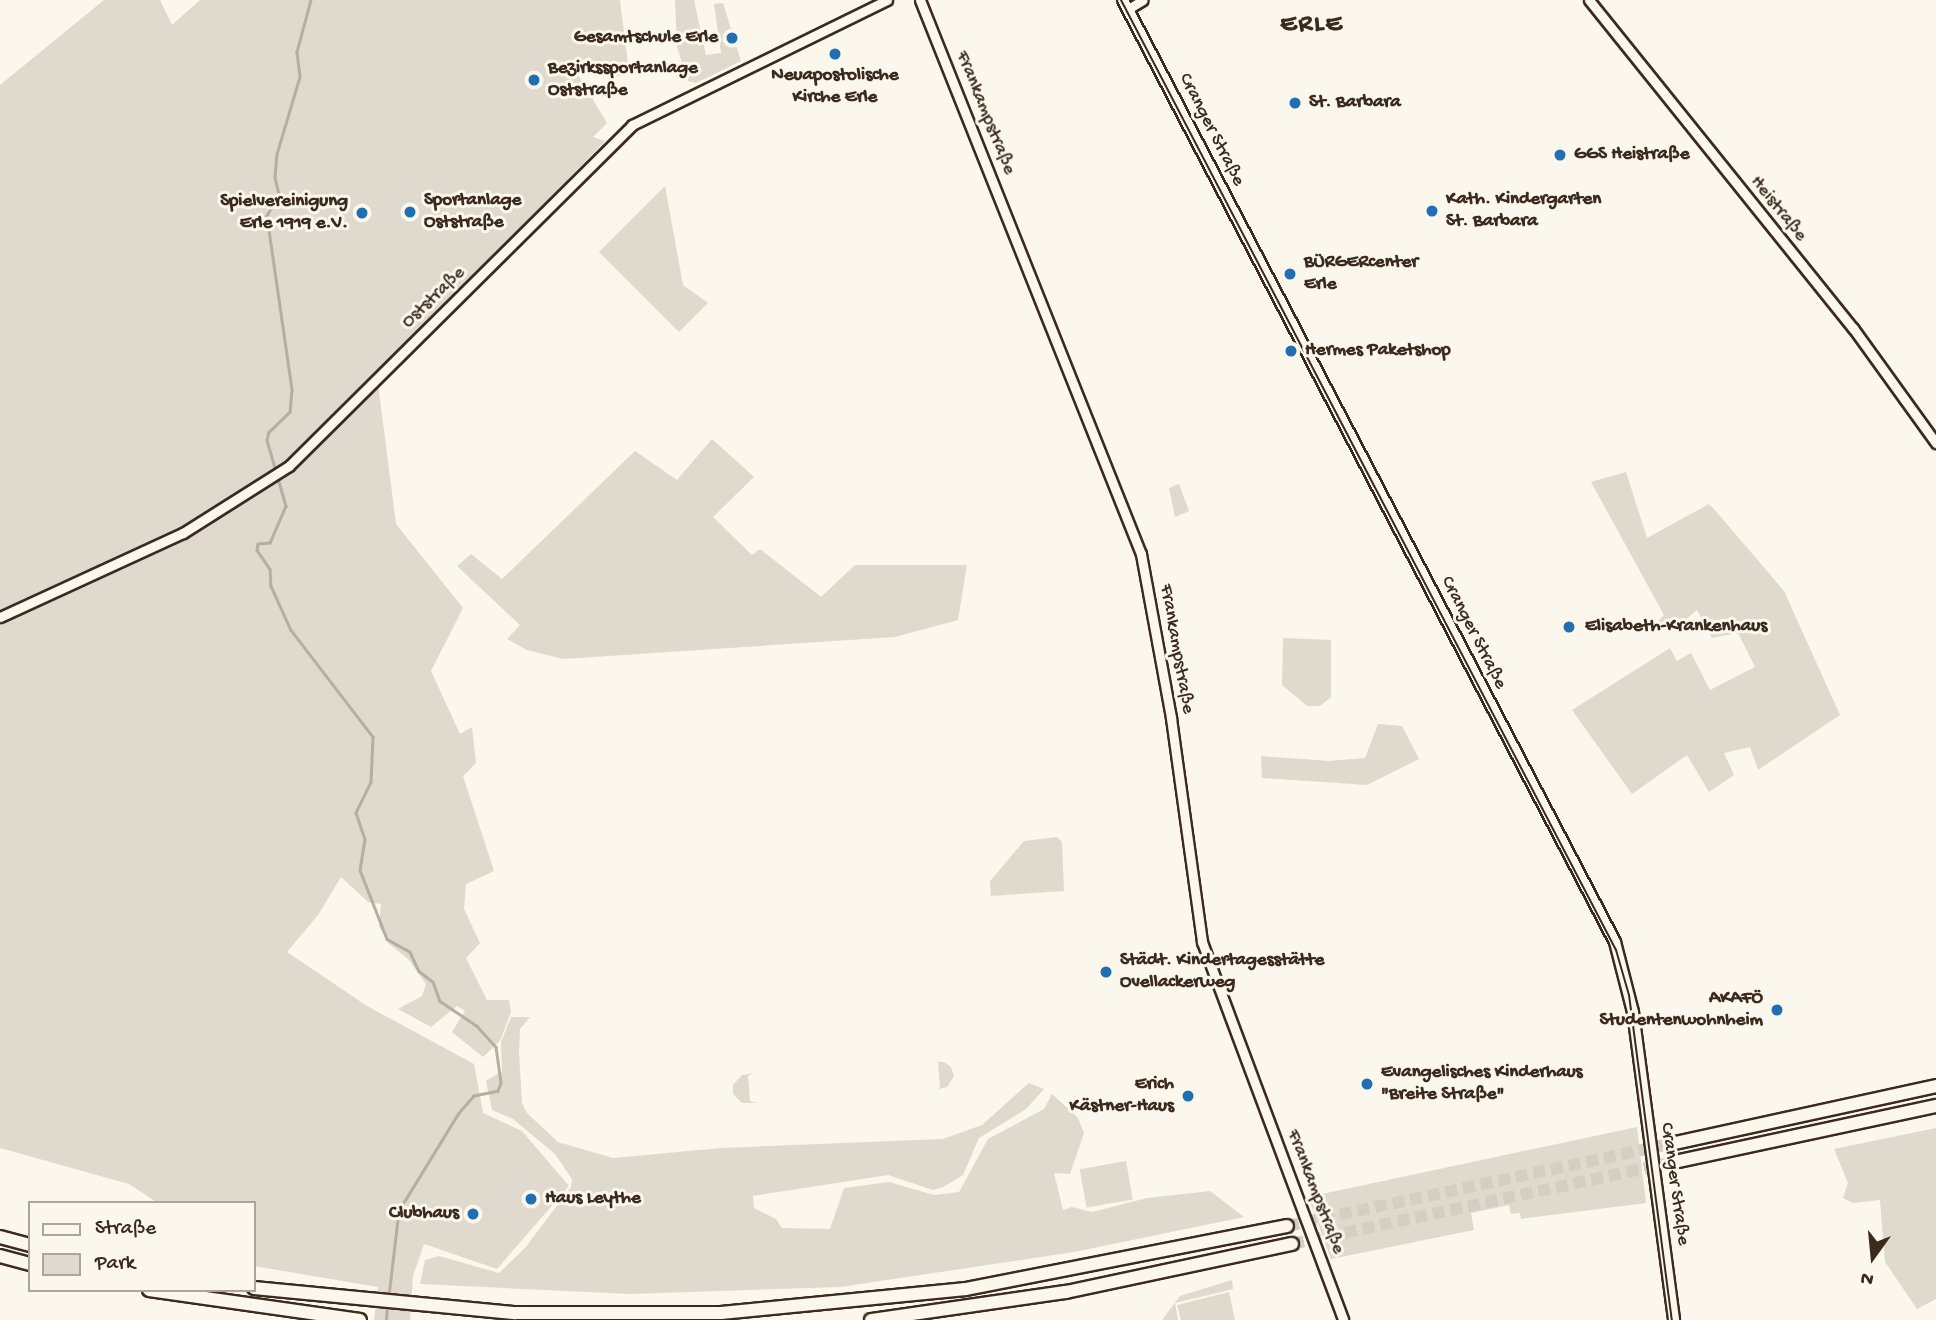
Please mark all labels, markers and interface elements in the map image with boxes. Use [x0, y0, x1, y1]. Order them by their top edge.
district label: ERLE [1281, 10, 1343, 42]
place label: Gesamtschule Erle [574, 27, 718, 49]
marker: Gesamtschule Erle [724, 30, 740, 46]
marker: Neuapostolische Kirche Erle [827, 46, 843, 62]
street label: Frankampstraße [950, 48, 1020, 178]
place label: Bezirkssportanlage Oststraße [548, 58, 698, 102]
place label: Neuapostolische Kirche Erle [771, 65, 899, 109]
street label: Cranger Straße [1173, 70, 1249, 190]
marker: Bezirkssportanlage Oststraße [526, 72, 542, 88]
place label: St. Barbara [1309, 92, 1401, 114]
marker: St. Barbara [1287, 95, 1303, 111]
place label: GGS Heistraße [1574, 144, 1689, 166]
marker: GGS Heistraße [1552, 147, 1568, 163]
street label: Heistraße [1745, 171, 1811, 247]
place label: Kath. Kindergarten St. Barbara [1446, 189, 1601, 233]
place label: Sportanlage Oststraße [424, 190, 521, 234]
place label: Spielvereinigung Erle 1919 e.V. [220, 191, 348, 235]
marker: Kath. Kindergarten St. Barbara [1424, 203, 1440, 219]
marker: Sportanlage Oststraße [402, 204, 418, 220]
marker: Spielvereinigung Erle 1919 e.V. [354, 205, 370, 221]
place label: BÜRGERcenter Erle [1304, 252, 1418, 296]
street label: Oststraße [397, 262, 471, 334]
marker: BÜRGERcenter Erle [1282, 266, 1298, 282]
place label: Hermes Paketshop [1305, 340, 1451, 362]
marker: Hermes Paketshop [1283, 343, 1299, 359]
street label: Cranger Straße [1435, 573, 1511, 693]
street label: Frankampstraße [1153, 582, 1199, 716]
place label: Elisabeth-Krankenhaus [1585, 616, 1767, 638]
marker: Elisabeth-Krankenhaus [1559, 617, 1579, 637]
place label: Städt. Kindertagesstätte Ovellackerweg [1120, 950, 1324, 994]
marker: Städt. Kindertagesstätte Ovellackerweg [1098, 964, 1114, 980]
place label: AKAFÖ Studentenwohnheim [1600, 988, 1763, 1032]
marker: AKAFÖ Studentenwohnheim [1769, 1002, 1785, 1018]
place label: Evangelisches Kinderhaus "Breite Straße" [1381, 1062, 1583, 1106]
place label: Erich Kästner-Haus [1069, 1074, 1174, 1118]
marker: Evangelisches Kinderhaus "Breite Straße" [1359, 1076, 1375, 1092]
marker: Erich Kästner-Haus [1180, 1088, 1196, 1104]
street label: Cranger Straße [1654, 1121, 1694, 1247]
street label: Frankampstraße [1281, 1127, 1349, 1257]
place label: Haus Leythe [545, 1188, 641, 1210]
marker: Haus Leythe [523, 1191, 539, 1207]
legend [28, 1201, 256, 1292]
place label: Clubhaus [389, 1203, 459, 1225]
marker: Clubhaus [465, 1206, 481, 1222]
text: Straße [95, 1217, 156, 1242]
north arrow [1838, 1222, 1908, 1292]
text: Park [95, 1252, 135, 1277]
text: N [1858, 1265, 1876, 1290]

